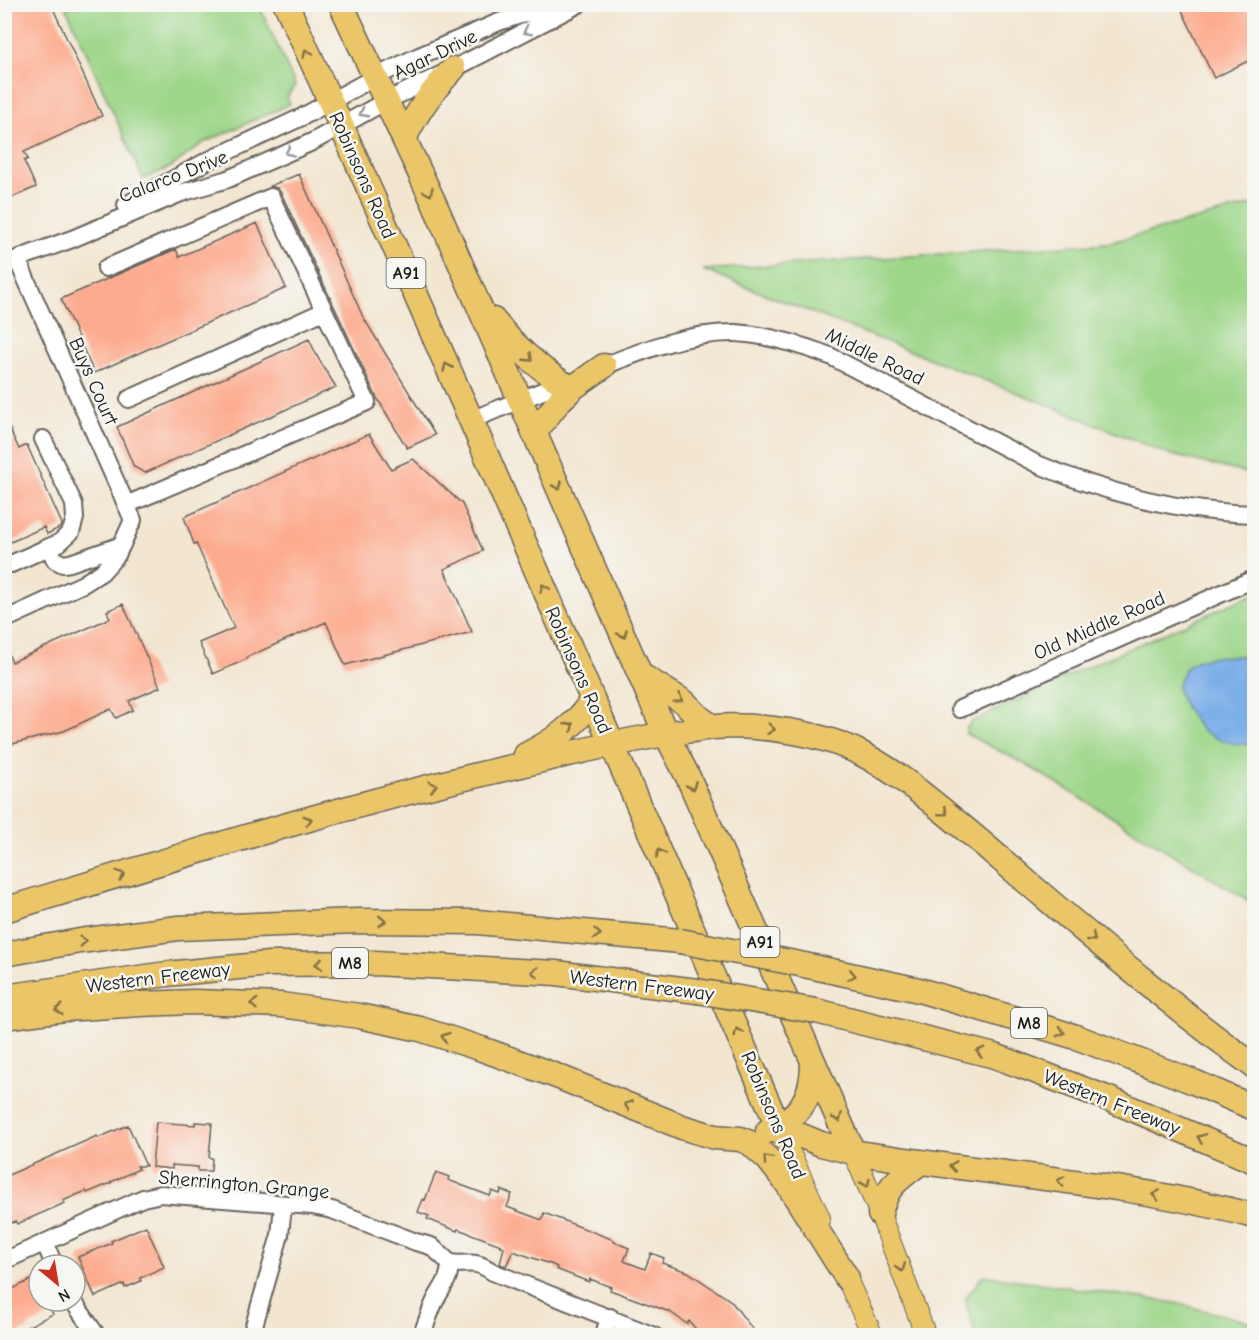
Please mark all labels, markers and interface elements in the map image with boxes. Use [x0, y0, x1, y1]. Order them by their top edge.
street label: Agar Drive [390, 24, 481, 85]
one-way arrow [523, 24, 534, 36]
one-way arrow [303, 49, 315, 60]
one-way arrow [359, 106, 369, 117]
street label: Robinsons Road [324, 108, 401, 242]
street label: Calarco Drive [116, 145, 231, 208]
one-way arrow [284, 145, 295, 157]
one-way arrow [422, 186, 434, 197]
road number: A91 [386, 258, 426, 288]
street label: Middle Road [822, 323, 928, 390]
street label: Buys Court [64, 334, 124, 430]
one-way arrow [521, 351, 532, 362]
one-way arrow [443, 362, 455, 373]
one-way arrow [550, 480, 562, 491]
one-way arrow [539, 583, 551, 594]
street label: Old Middle Road [1030, 586, 1168, 665]
street label: Robinsons Road [540, 603, 617, 737]
one-way arrow [616, 628, 628, 639]
one-way arrow [672, 692, 683, 703]
one-way arrow [767, 722, 776, 735]
one-way arrow [563, 723, 574, 734]
one-way arrow [428, 780, 438, 793]
one-way arrow [685, 780, 697, 791]
one-way arrow [937, 804, 948, 815]
one-way arrow [303, 814, 313, 827]
one-way arrow [655, 848, 667, 859]
one-way arrow [115, 869, 126, 882]
one-way arrow [377, 915, 386, 927]
one-way arrow [593, 927, 602, 940]
road number: A91 [740, 927, 780, 957]
one-way arrow [1085, 931, 1096, 942]
one-way arrow [78, 935, 87, 947]
road number: M8 [332, 948, 368, 978]
street label: Western Freeway [85, 957, 232, 998]
one-way arrow [314, 957, 323, 970]
street label: Western Freeway [568, 965, 715, 1006]
one-way arrow [530, 966, 539, 979]
one-way arrow [847, 968, 857, 981]
one-way arrow [249, 998, 258, 1011]
one-way arrow [55, 1003, 64, 1016]
road number: M8 [1011, 1008, 1047, 1038]
one-way arrow [1055, 1025, 1065, 1037]
one-way arrow [733, 1027, 745, 1038]
one-way arrow [440, 1032, 451, 1044]
one-way arrow [975, 1046, 985, 1059]
street label: Robinsons Road [736, 1048, 811, 1183]
street label: Western Freeway [1040, 1065, 1183, 1140]
one-way arrow [623, 1100, 634, 1112]
one-way arrow [831, 1112, 843, 1123]
one-way arrow [1196, 1133, 1207, 1145]
one-way arrow [763, 1156, 774, 1166]
one-way arrow [949, 1160, 958, 1173]
street label: Sherrington Grange [158, 1166, 330, 1203]
one-way arrow [1056, 1175, 1066, 1187]
one-way arrow [859, 1176, 871, 1187]
one-way arrow [1152, 1189, 1162, 1202]
north arrow [27, 1253, 87, 1313]
one-way arrow [894, 1262, 906, 1273]
text: N [55, 1285, 73, 1306]

